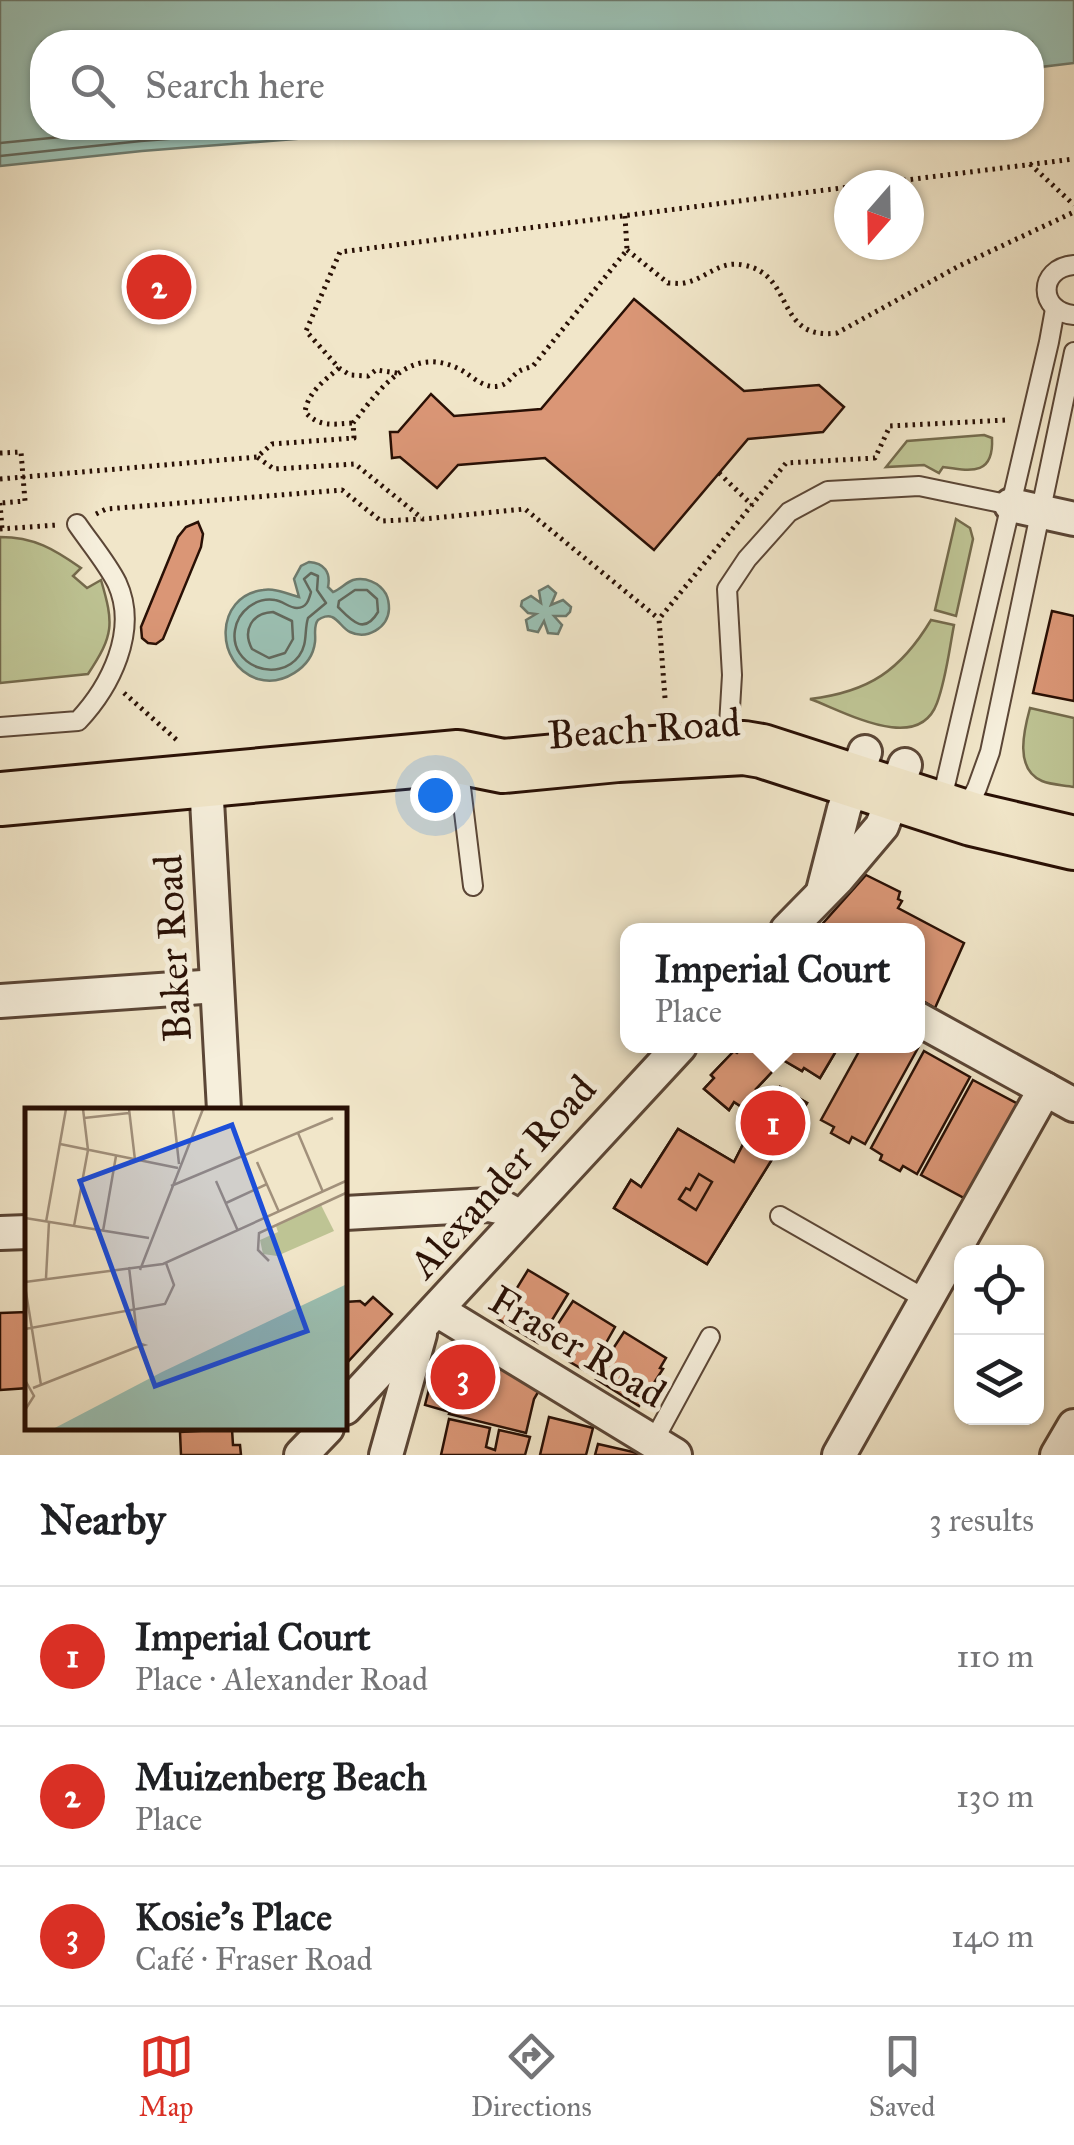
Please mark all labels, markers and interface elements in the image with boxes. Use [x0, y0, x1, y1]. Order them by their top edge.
search box [30, 30, 1044, 140]
icon: search [65, 58, 120, 113]
text: Search here [145, 62, 325, 108]
north arrow [834, 170, 924, 260]
pin: 2 [126, 250, 192, 324]
street label: Beach Road [546, 697, 742, 760]
your location [410, 770, 461, 821]
street label: Baker Road [143, 853, 202, 1043]
popup [620, 923, 925, 1053]
text: Imperial Court [655, 946, 890, 992]
text: Place [655, 992, 722, 1031]
street label: Alexander Road [397, 1065, 606, 1289]
pin: 1 [740, 1086, 806, 1160]
inset map [25, 1108, 348, 1430]
map controls [954, 1245, 1044, 1425]
button: locate [954, 1245, 1044, 1335]
street label: Fraser Road [481, 1275, 675, 1418]
button: layers [954, 1335, 1044, 1425]
pin: 3 [430, 1340, 496, 1414]
text: Nearby [40, 1494, 165, 1546]
text: 3 results [929, 1501, 1034, 1540]
text: Imperial Court [135, 1614, 371, 1660]
text: 1 [66, 1637, 79, 1676]
text: 110 m [956, 1637, 1034, 1676]
text: Place · Alexander Road [135, 1660, 428, 1699]
text: Muizenberg Beach [135, 1754, 427, 1800]
text: 2 [65, 1777, 80, 1816]
text: 130 m [956, 1777, 1034, 1816]
text: Place [135, 1800, 202, 1839]
text: Kosie's Place [135, 1894, 332, 1940]
text: 3 [66, 1917, 79, 1956]
text: 140 m [951, 1917, 1034, 1956]
text: Café · Fraser Road [135, 1940, 373, 1979]
tab: Map [139, 2029, 194, 2124]
tab: Directions [471, 2029, 592, 2124]
tab: Saved [869, 2029, 935, 2124]

